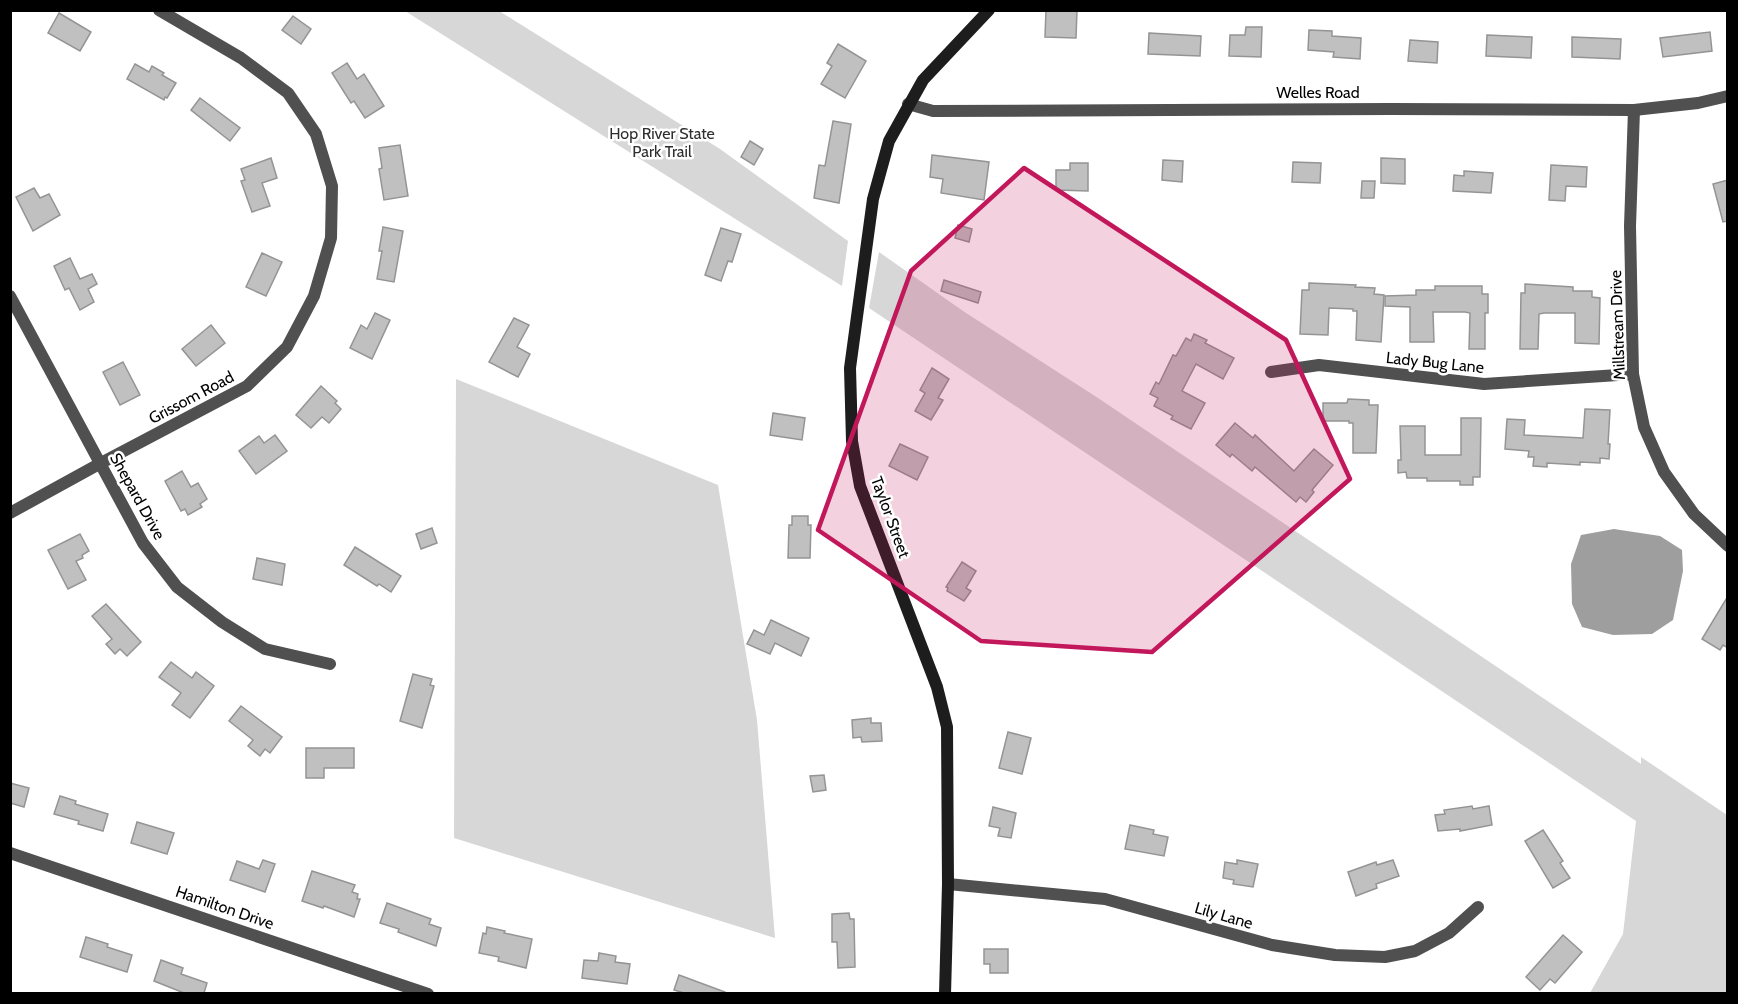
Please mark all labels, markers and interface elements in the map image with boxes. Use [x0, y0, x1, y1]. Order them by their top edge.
street label: Welles Road [1276, 83, 1360, 102]
park label: Hop River State Park Trail [609, 124, 715, 161]
street label: Millstream Drive [1606, 270, 1629, 380]
street label: Lady Bug Lane [1385, 348, 1485, 377]
street label: Grissom Road [145, 367, 237, 428]
street label: Shepard Drive [106, 450, 169, 543]
street label: Taylor Street [867, 474, 914, 561]
street label: Hamilton Drive [173, 882, 276, 933]
street label: Lily Lane [1193, 898, 1255, 933]

